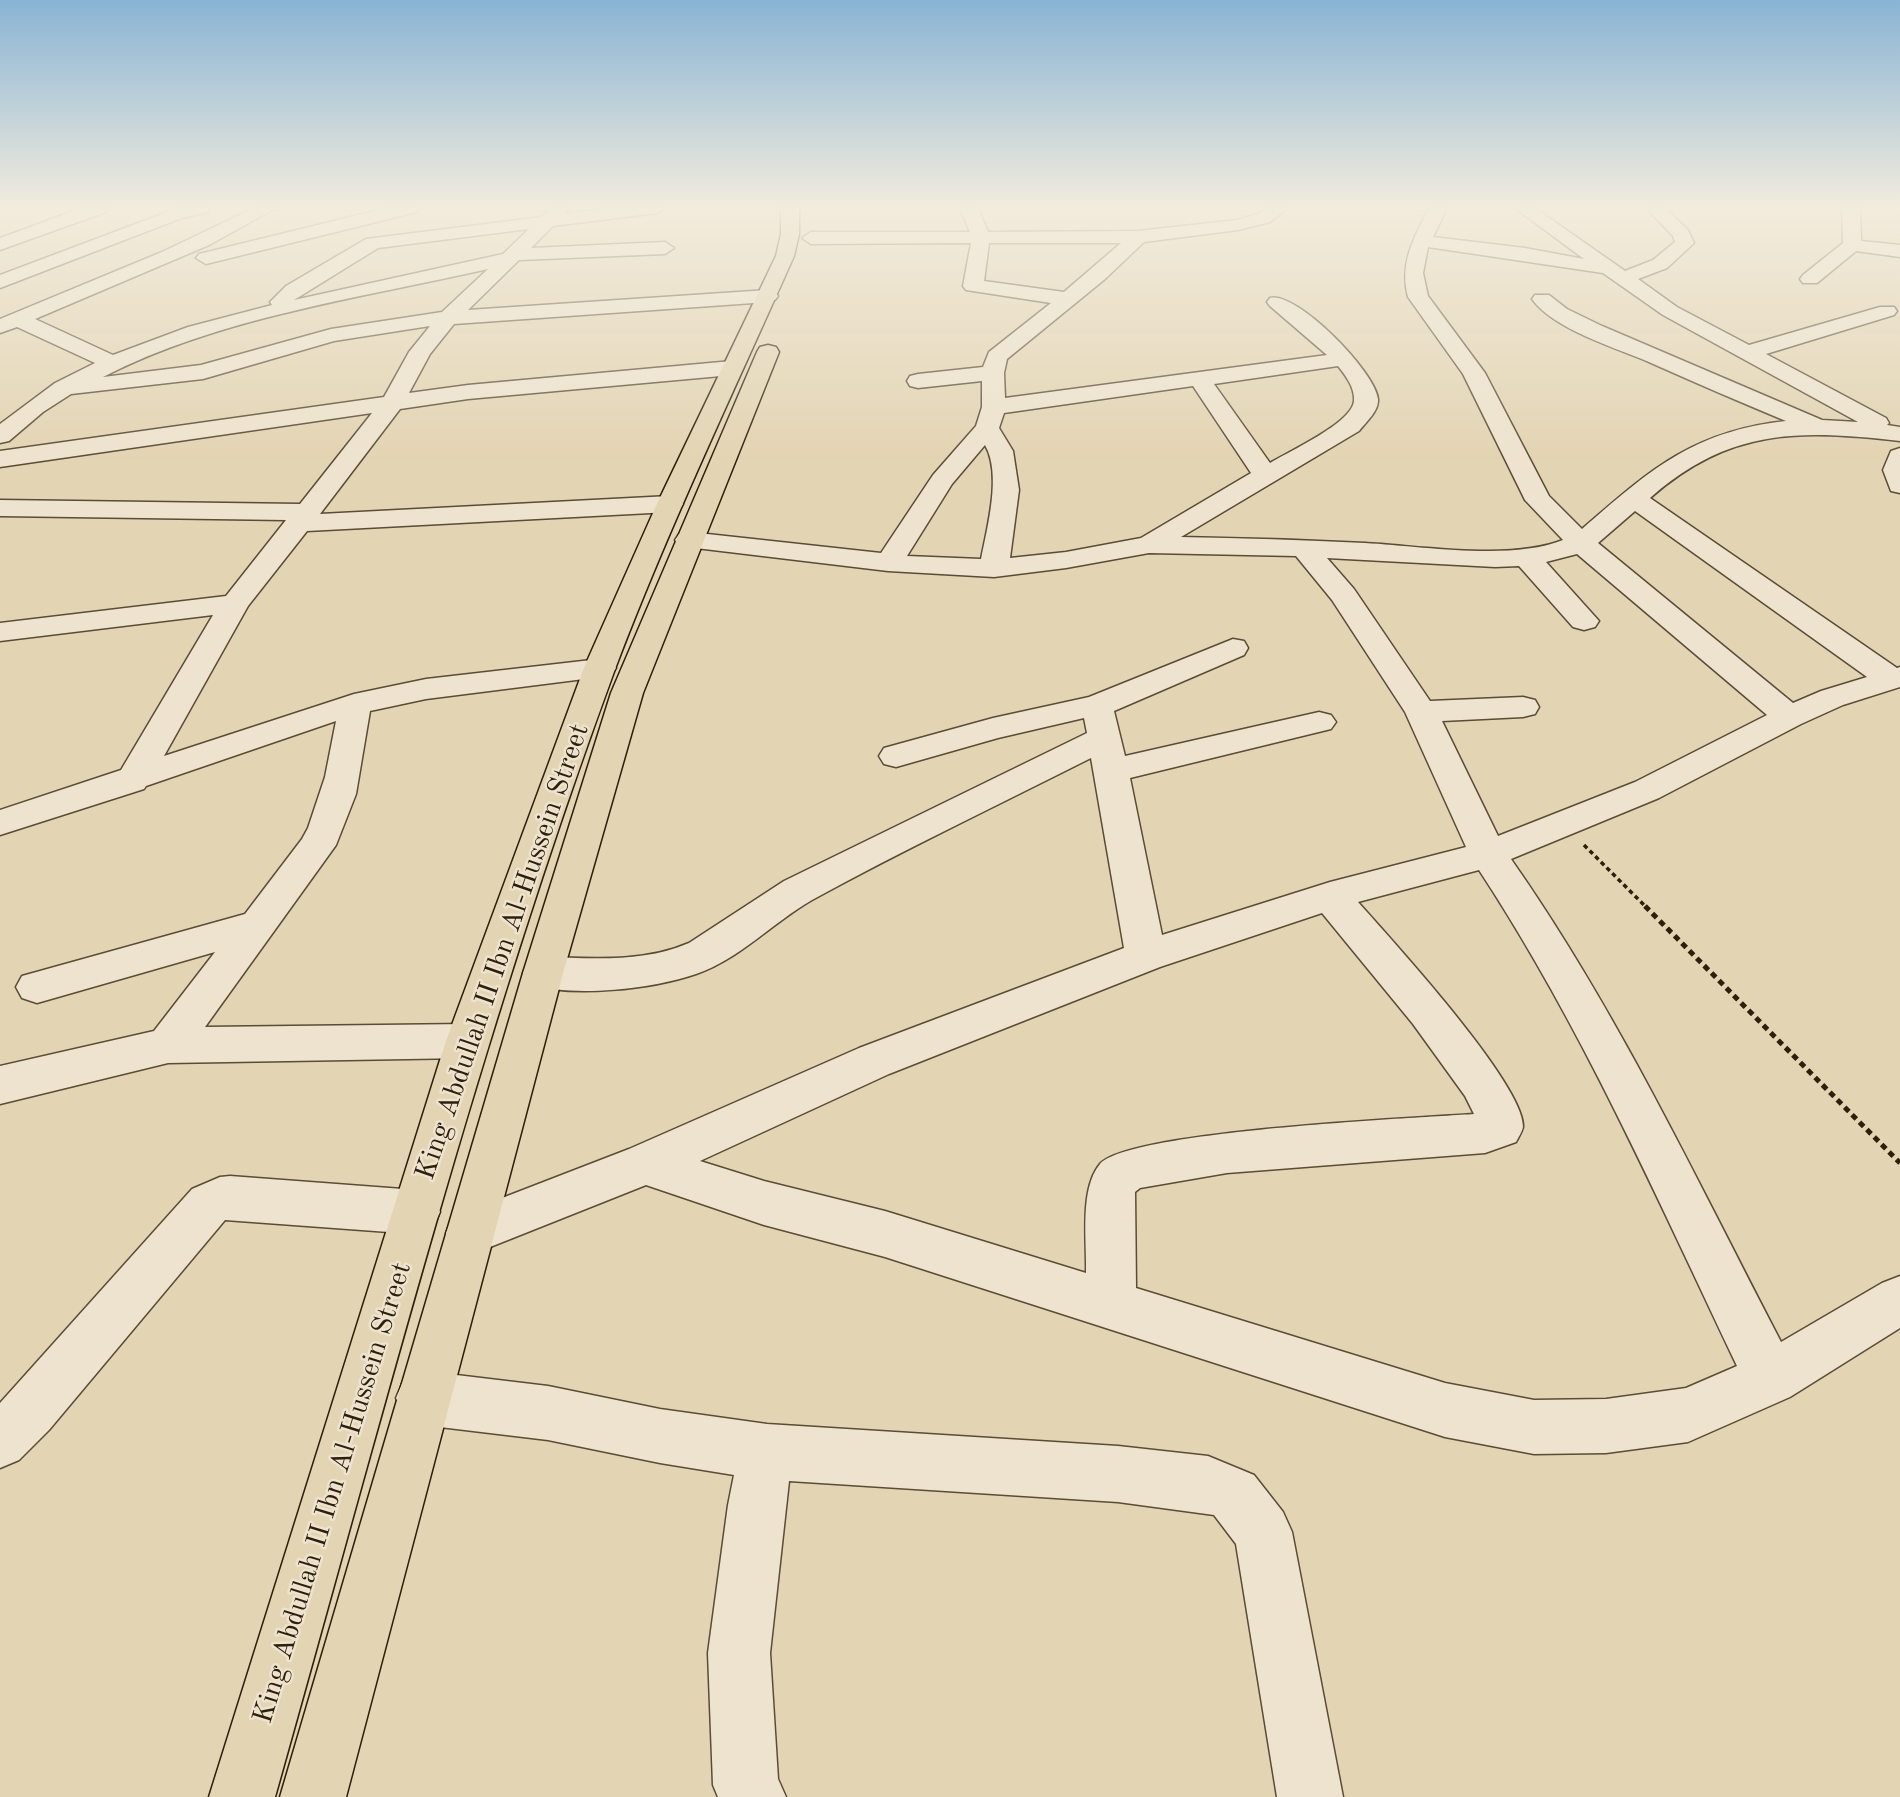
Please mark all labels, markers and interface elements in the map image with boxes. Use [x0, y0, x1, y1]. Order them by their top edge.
street label: King Abdullah II Ibn Al-Hussein Street [409, 719, 597, 1185]
street label: King Abdullah II Ibn Al-Hussein Street [247, 1258, 419, 1728]

